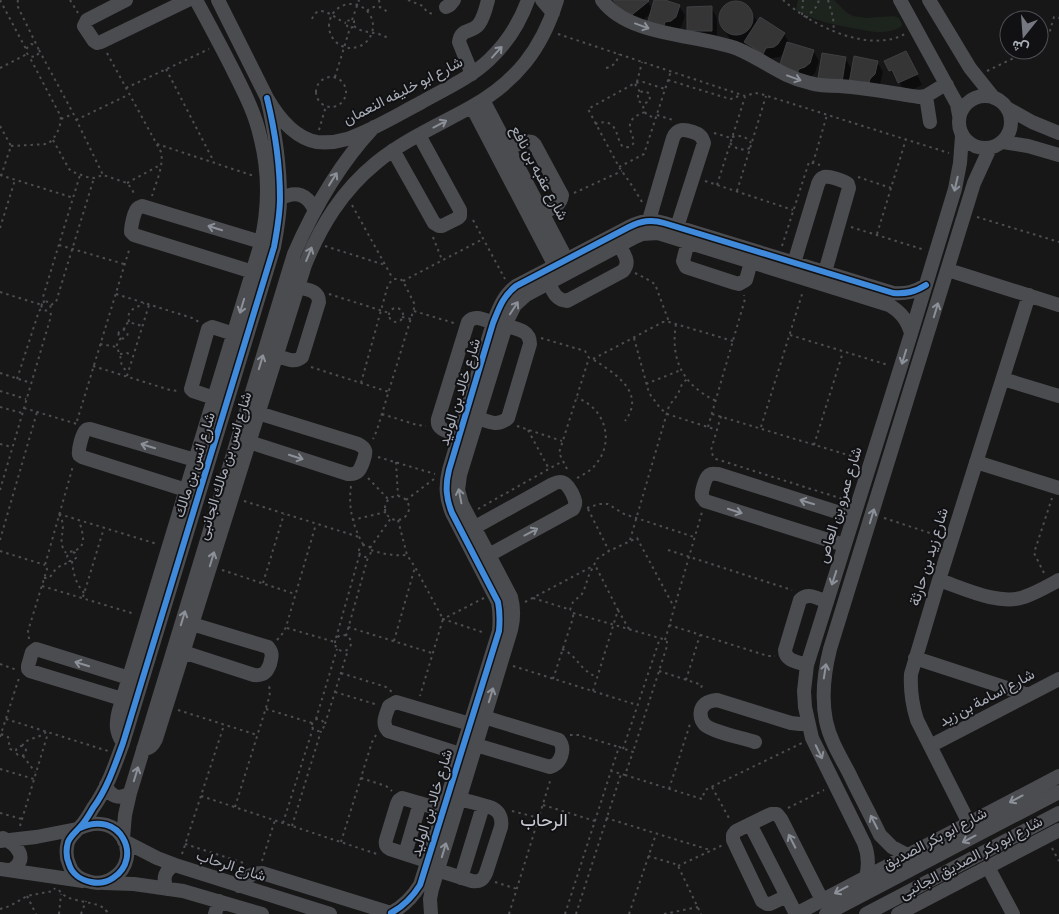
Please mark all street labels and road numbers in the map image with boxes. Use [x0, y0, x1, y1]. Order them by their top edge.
street label: شارع ابو خليفه النعمان [341, 54, 467, 130]
street label: شارع عقبه بن نافع [505, 123, 570, 225]
street label: شارع خالد بن الوليد [437, 336, 486, 448]
street label: شارع انس بن مالك الجانبى [195, 390, 258, 543]
street label: شارع انس بن مالك [172, 411, 221, 520]
street label: شارع عمرو بن العاص [815, 445, 868, 566]
street label: شارع زيد بن حارثة [907, 506, 954, 609]
street label: شارع اسامة بن زيد [937, 667, 1039, 732]
street label: شارع خالد بن الوليد [409, 747, 458, 859]
street label: شارع ابو بكر الصديق [881, 805, 991, 875]
street label: شارع ابو بكر الصديق الجانبى [897, 814, 1047, 905]
street label: شارع الرحاب [193, 848, 268, 887]

